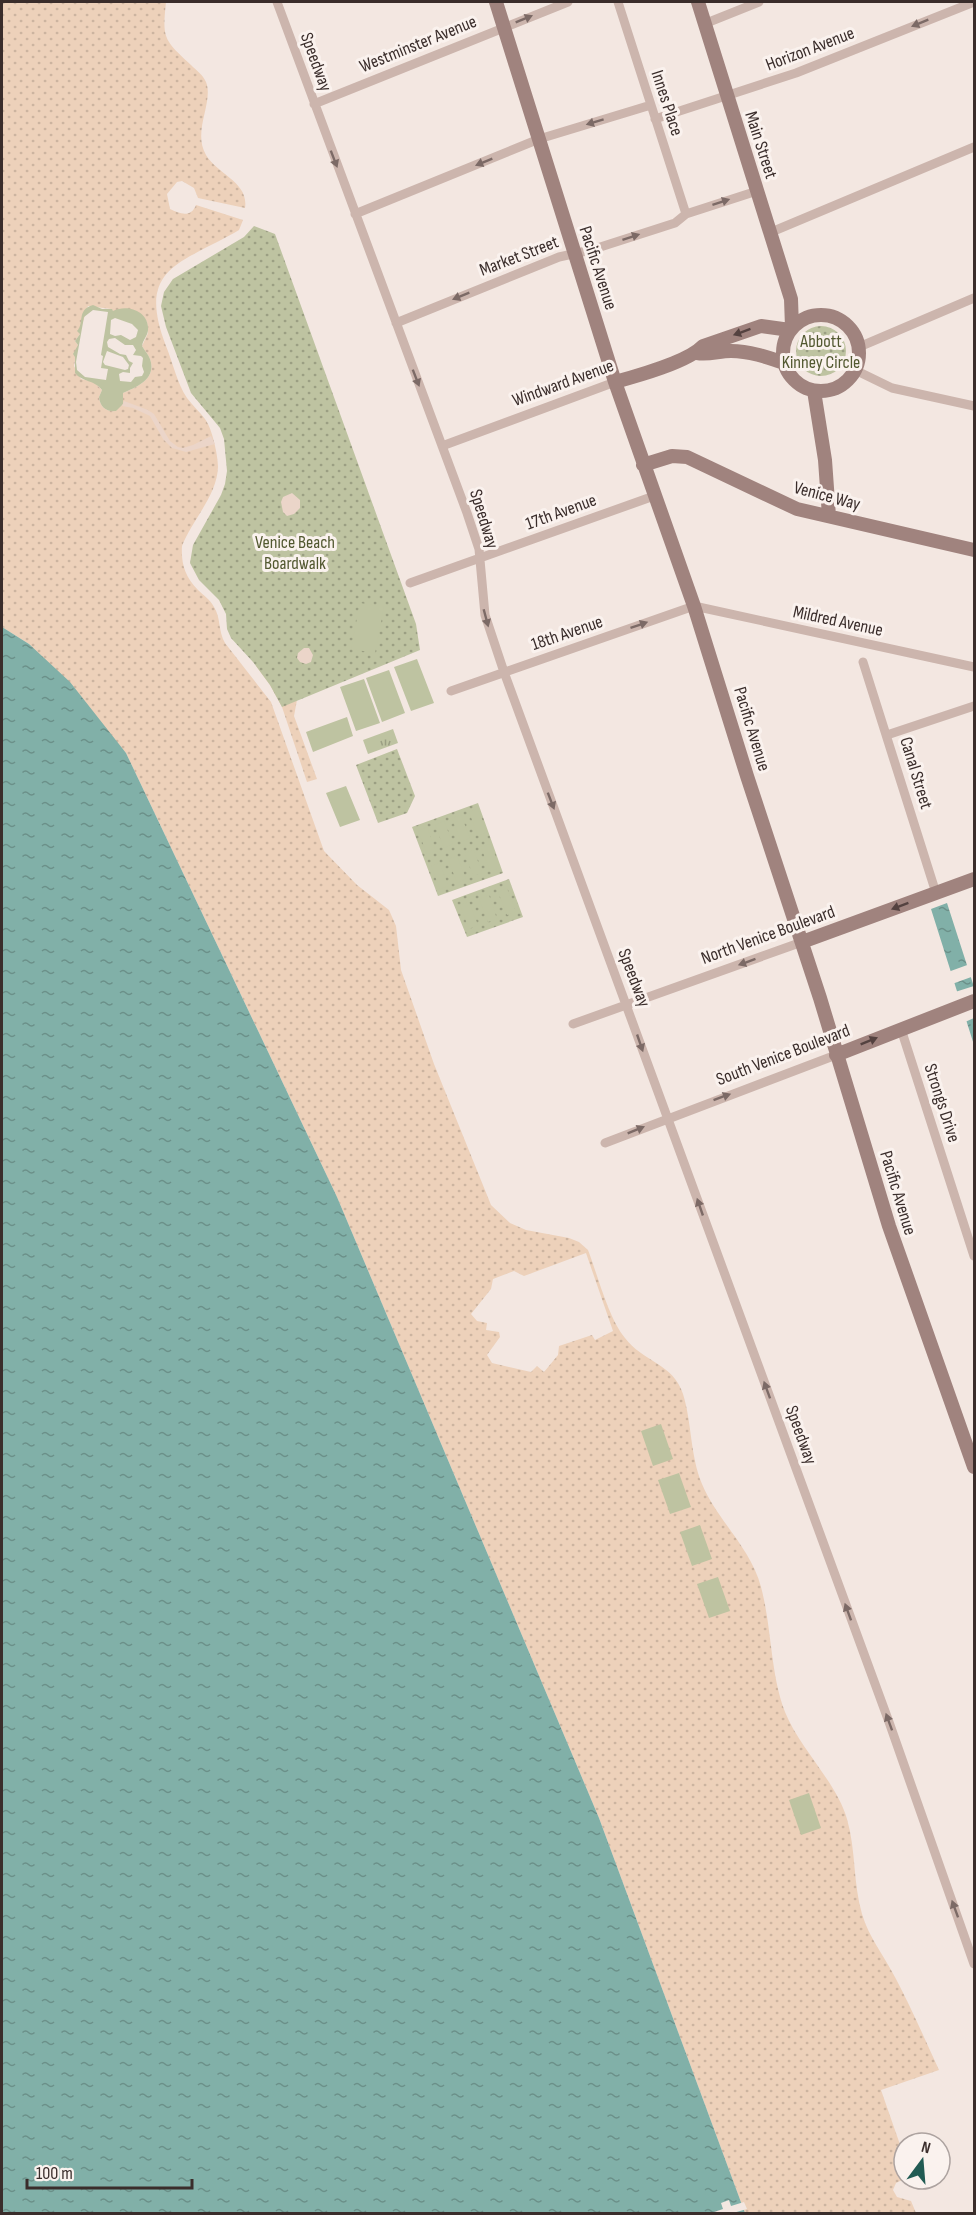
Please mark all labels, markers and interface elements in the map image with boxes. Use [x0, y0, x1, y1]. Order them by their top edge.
street label: Westminster Avenue [356, 11, 480, 77]
one-way arrow [515, 14, 533, 23]
one-way arrow [911, 19, 929, 28]
street label: Horizon Avenue [763, 22, 857, 76]
street label: Speedway [296, 30, 336, 94]
street label: Innes Place [647, 67, 687, 139]
street label: Main Street [740, 109, 782, 182]
one-way arrow [586, 118, 604, 127]
one-way arrow [330, 150, 340, 168]
one-way arrow [475, 157, 493, 167]
one-way arrow [712, 197, 730, 206]
street label: Pacific Avenue [575, 223, 621, 313]
street label: Market Street [477, 231, 562, 281]
one-way arrow [622, 232, 640, 241]
one-way arrow [452, 291, 470, 301]
one-way arrow [733, 328, 751, 338]
park label: Abbott Kinney Circle [782, 331, 860, 373]
street label: Windward Avenue [509, 355, 617, 411]
one-way arrow [412, 369, 422, 387]
street label: Venice Way [791, 477, 863, 515]
street label: Speedway [465, 487, 503, 551]
street label: 17th Avenue [523, 490, 599, 534]
park label: Venice Beach Boardwalk [255, 532, 335, 574]
street label: Mildred Avenue [791, 601, 885, 641]
one-way arrow [482, 608, 492, 627]
street label: 18th Avenue [528, 611, 606, 655]
one-way arrow [630, 620, 648, 630]
street label: Pacific Avenue [729, 684, 775, 774]
street label: Canal Street [895, 734, 937, 812]
one-way arrow [546, 793, 556, 811]
street label: North Venice Boulevard [698, 901, 838, 969]
one-way arrow [891, 902, 909, 912]
street label: Speedway [613, 946, 655, 1010]
one-way arrow [738, 958, 756, 967]
street label: South Venice Boulevard [713, 1020, 853, 1090]
one-way arrow [636, 1035, 646, 1053]
one-way arrow [860, 1036, 878, 1046]
street label: Strongs Drive [919, 1061, 965, 1145]
one-way arrow [713, 1092, 731, 1101]
one-way arrow [627, 1125, 645, 1134]
street label: Pacific Avenue [875, 1148, 921, 1238]
one-way arrow [694, 1197, 704, 1215]
one-way arrow [762, 1380, 772, 1398]
street label: Speedway [781, 1403, 821, 1467]
one-way arrow [843, 1603, 853, 1621]
one-way arrow [883, 1713, 893, 1731]
one-way arrow [950, 1900, 960, 1918]
north arrow [892, 2131, 952, 2191]
text: N [919, 2138, 932, 2158]
scale bar [27, 2152, 192, 2190]
text: 100 m [36, 2163, 73, 2184]

